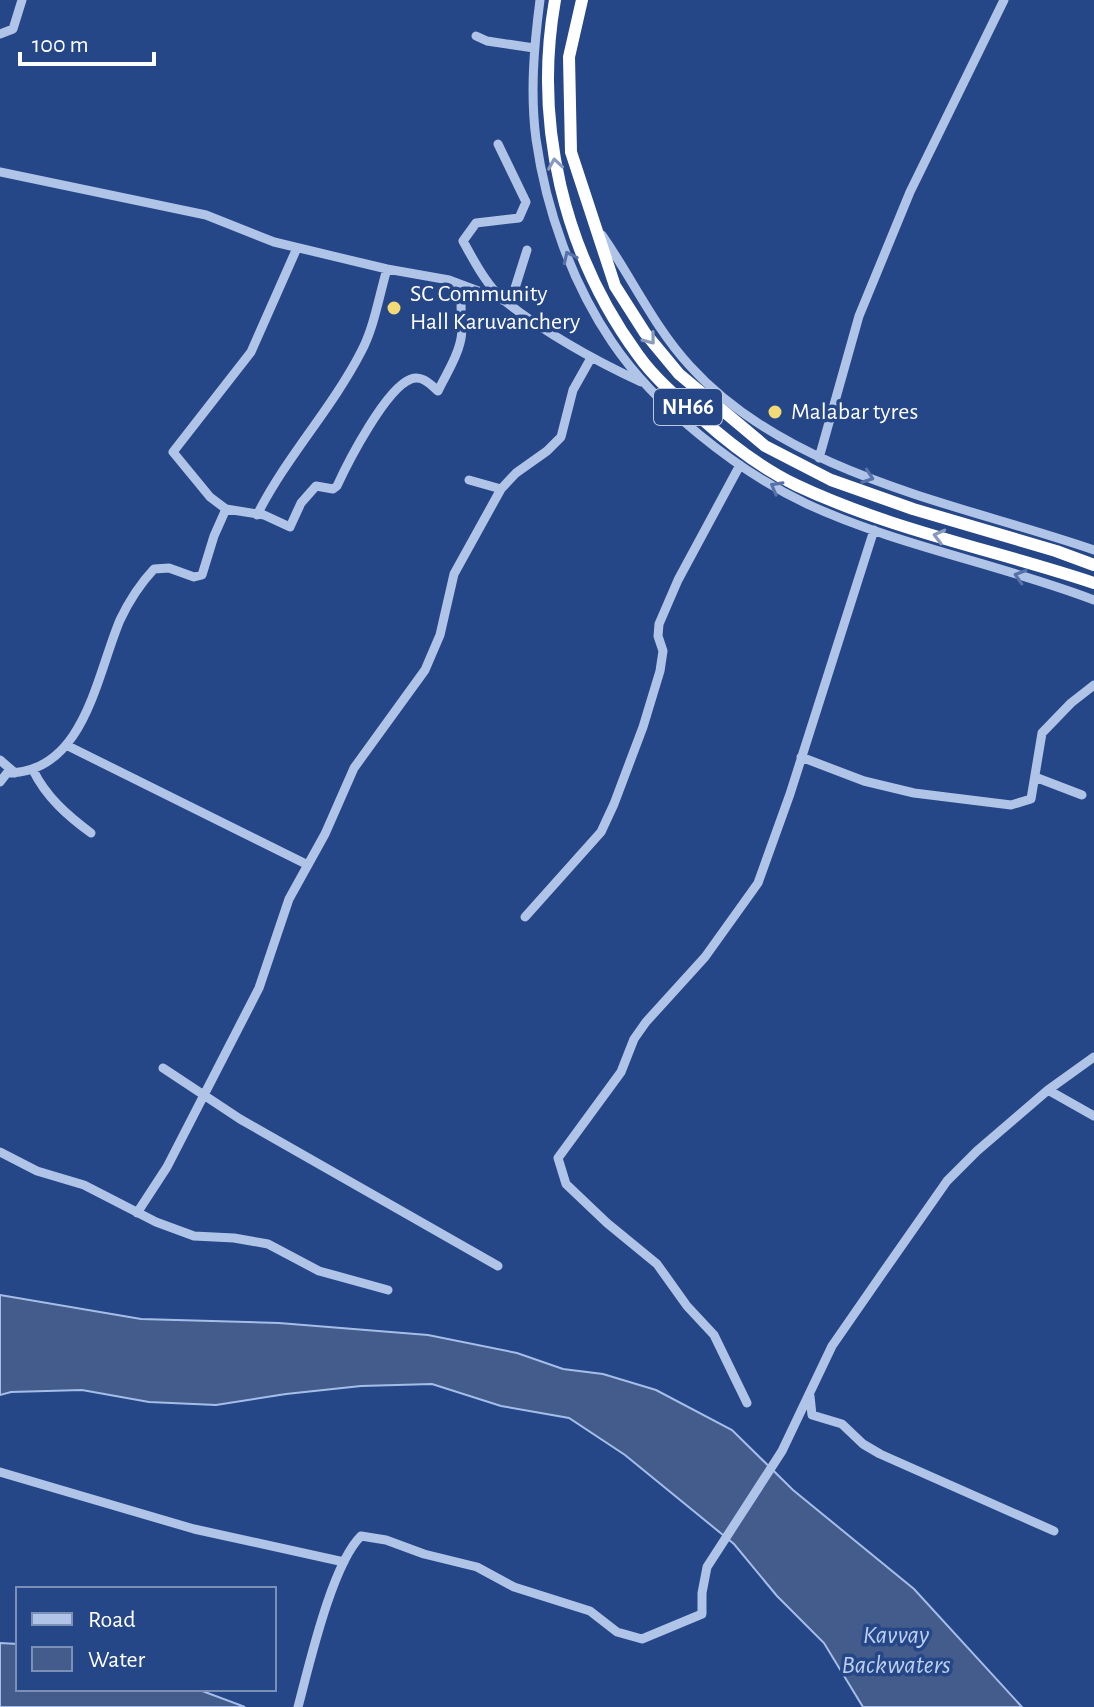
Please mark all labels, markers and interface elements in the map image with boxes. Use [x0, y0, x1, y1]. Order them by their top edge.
scale bar [20, 16, 154, 66]
text: 100 m [32, 33, 89, 57]
one-way arrow [547, 157, 564, 171]
one-way arrow [562, 251, 578, 266]
place label: SC Community Hall Karuvanchery [410, 282, 580, 334]
marker: SC Community Hall Karuvanchery [385, 299, 403, 317]
one-way arrow [640, 330, 655, 344]
road number: NH66 [654, 389, 722, 425]
place label: Malabar tyres [791, 400, 918, 424]
marker: Malabar tyres [766, 403, 784, 421]
one-way arrow [860, 468, 874, 484]
one-way arrow [770, 481, 785, 497]
one-way arrow [933, 529, 947, 546]
one-way arrow [1014, 569, 1028, 585]
legend [16, 1587, 276, 1691]
text: Road [88, 1608, 136, 1632]
water label: Kavvay Backwaters [842, 1622, 950, 1678]
text: Water [88, 1648, 146, 1672]

